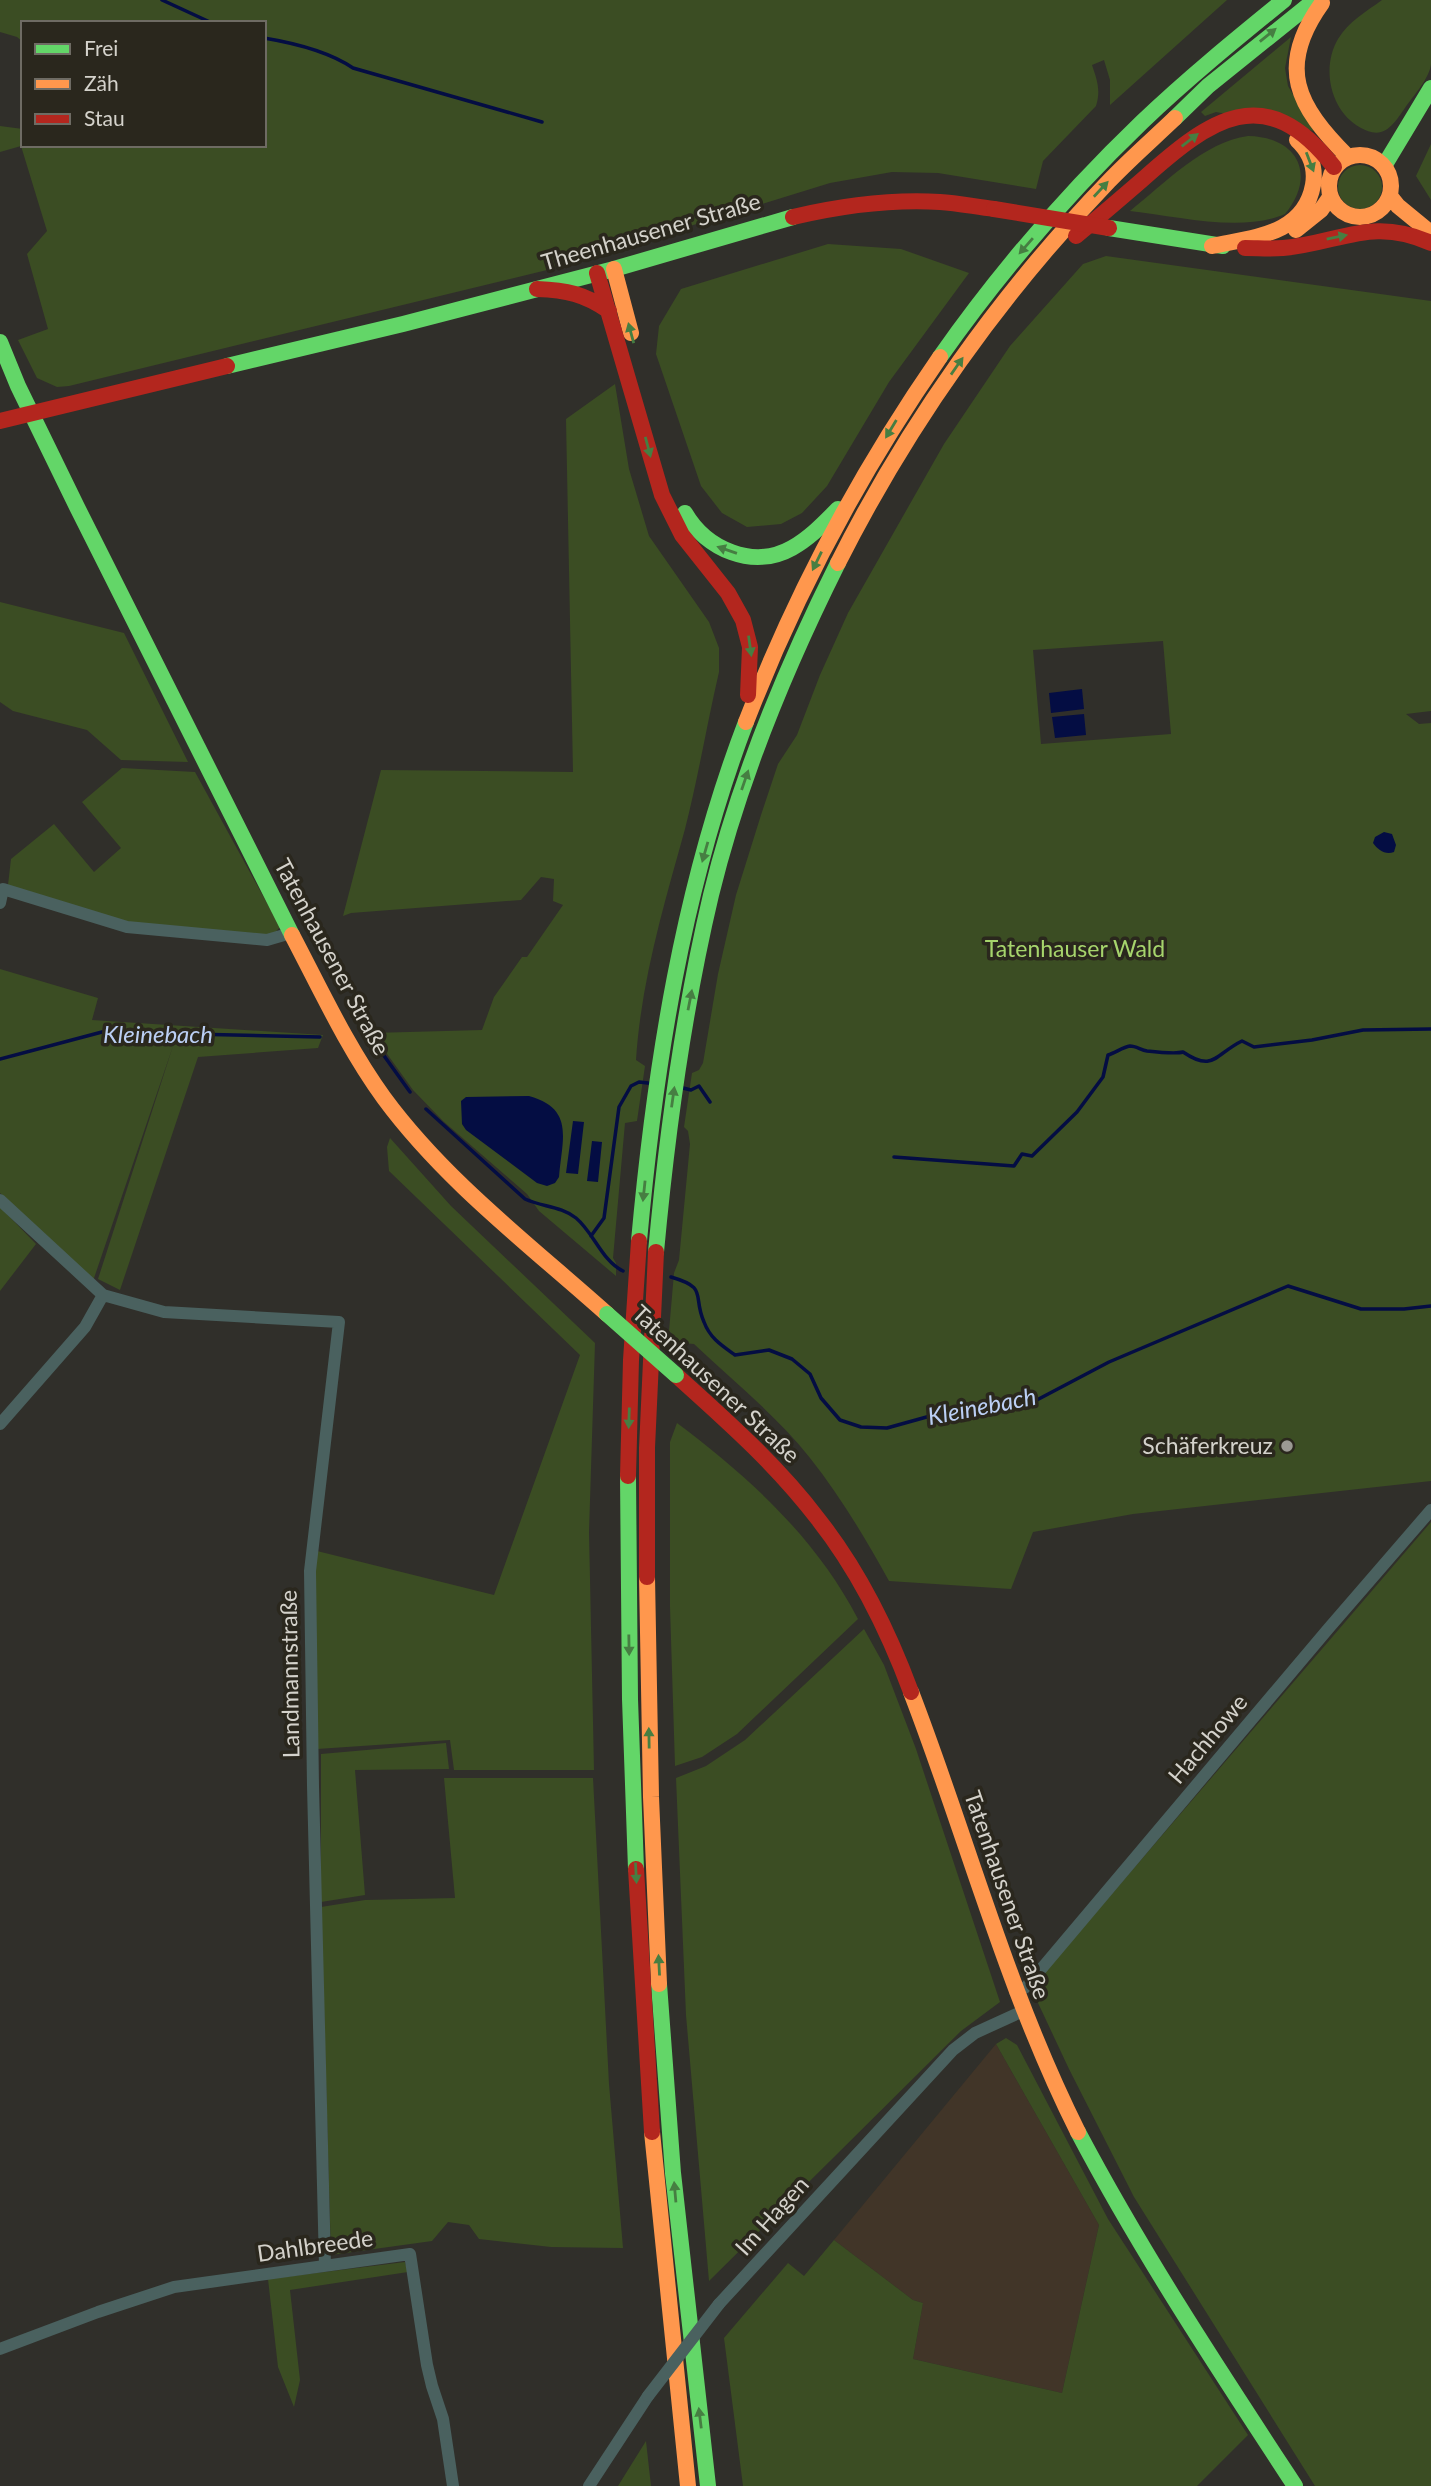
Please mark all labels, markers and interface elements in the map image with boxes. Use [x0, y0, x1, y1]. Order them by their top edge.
legend [21, 21, 266, 147]
one-way arrow [1259, 28, 1277, 43]
text: Frei [84, 35, 118, 60]
text: Zäh [84, 70, 119, 95]
text: Stau [84, 105, 125, 130]
one-way arrow [1180, 133, 1198, 148]
one-way arrow [1304, 152, 1315, 173]
one-way arrow [1092, 181, 1108, 198]
street label: Theenhausener Straße [538, 186, 763, 276]
one-way arrow [1326, 231, 1348, 242]
one-way arrow [1019, 237, 1034, 254]
one-way arrow [625, 322, 635, 343]
one-way arrow [949, 357, 963, 375]
one-way arrow [885, 419, 898, 438]
one-way arrow [643, 437, 654, 459]
one-way arrow [716, 544, 737, 555]
one-way arrow [811, 551, 823, 571]
one-way arrow [744, 635, 755, 657]
one-way arrow [741, 769, 751, 790]
one-way arrow [699, 841, 709, 862]
street label: Tatenhausener Straße [269, 853, 397, 1060]
park label: Tatenhauser Wald [985, 934, 1165, 962]
one-way arrow [684, 989, 695, 1011]
water label: Kleinebach [103, 1019, 213, 1048]
one-way arrow [668, 1086, 679, 1108]
one-way arrow [639, 1180, 650, 1202]
street label: Tatenhausener Straße [627, 1298, 806, 1468]
water label: Kleinebach [925, 1381, 1038, 1430]
one-way arrow [623, 1407, 634, 1429]
place label: Schäferkreuz [1142, 1431, 1273, 1459]
marker: Schäferkreuz [1279, 1438, 1295, 1454]
street label: Landmannstraße [274, 1590, 304, 1758]
one-way arrow [624, 1634, 635, 1656]
street label: Hachhowe [1162, 1688, 1253, 1789]
one-way arrow [643, 1727, 655, 1749]
street label: Tatenhausener Straße [959, 1787, 1057, 2003]
one-way arrow [631, 1862, 642, 1884]
one-way arrow [653, 1954, 664, 1976]
street label: Im Hagen [729, 2170, 814, 2261]
one-way arrow [669, 2181, 680, 2203]
street label: Dahlbreede [255, 2223, 375, 2267]
one-way arrow [694, 2407, 705, 2429]

